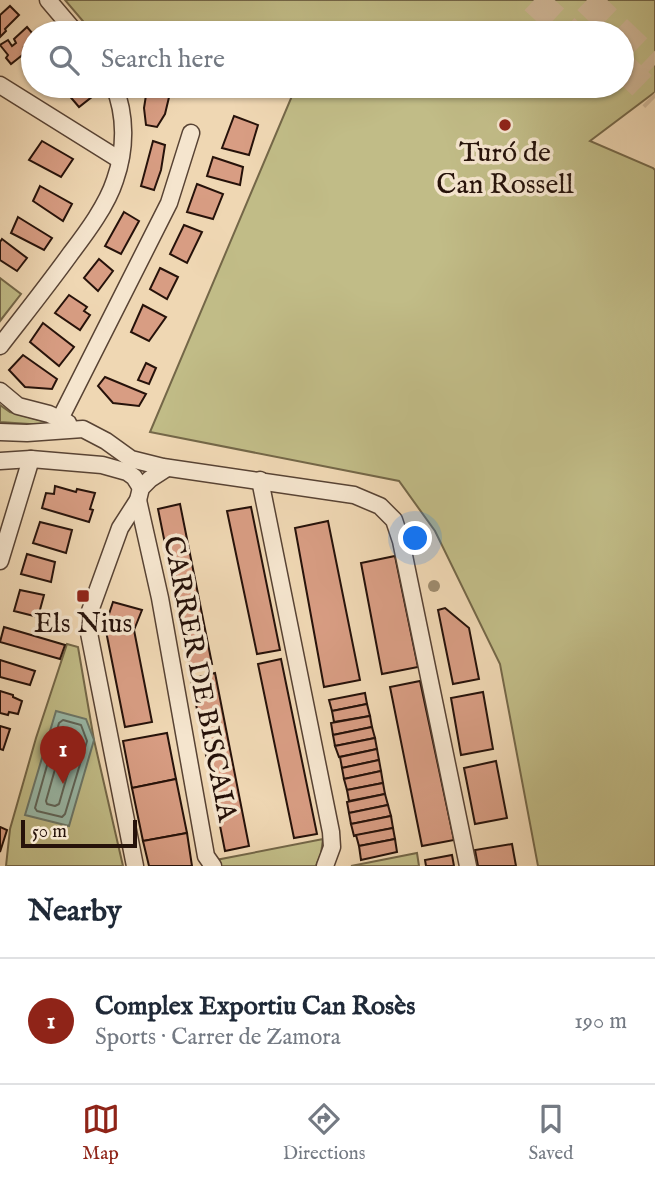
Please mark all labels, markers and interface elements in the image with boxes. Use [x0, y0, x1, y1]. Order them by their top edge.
search box [21, 21, 634, 98]
icon: search [45, 41, 83, 79]
text: Search here [101, 43, 225, 76]
marker: Turó de Can Rossell [497, 117, 513, 133]
place label: Turó de Can Rossell [436, 136, 574, 203]
your location [398, 521, 432, 555]
street label: CARRER DE BISCAIA [154, 533, 244, 826]
marker: Els Nius [75, 588, 91, 604]
place label: Els Nius [34, 607, 132, 642]
pin: 1 [40, 726, 86, 784]
scale bar [21, 817, 136, 849]
text: 50 m [32, 820, 67, 844]
text: Nearby [28, 893, 121, 931]
text: Complex Exportiu Can Rosès [95, 990, 415, 1023]
text: 1 [47, 1007, 55, 1036]
text: 190 m [574, 1007, 627, 1036]
text: Sports · Carrer de Zamora [95, 1023, 341, 1052]
tab: Map [82, 1100, 120, 1166]
tab: Directions [283, 1100, 365, 1166]
tab: Saved [528, 1100, 573, 1166]

